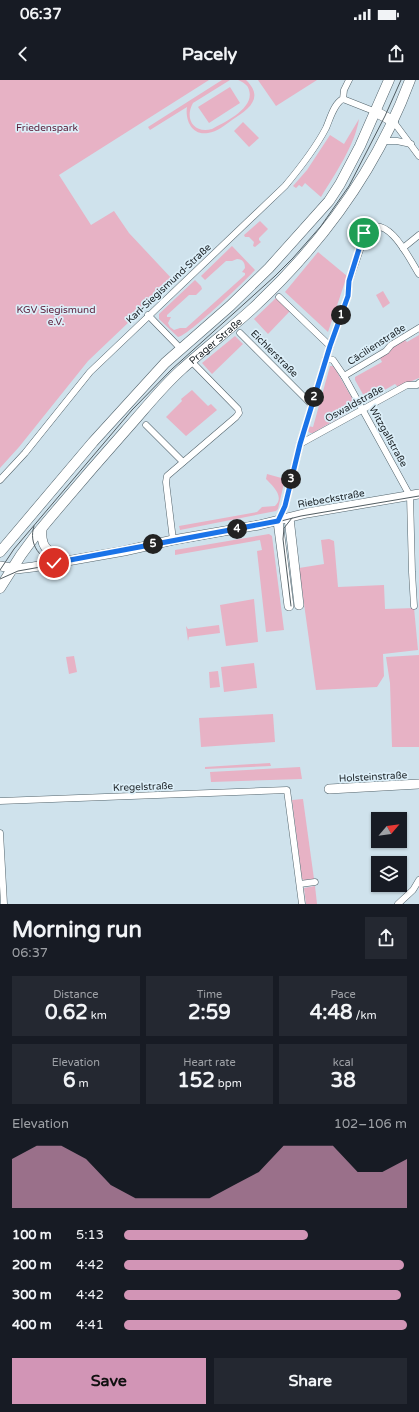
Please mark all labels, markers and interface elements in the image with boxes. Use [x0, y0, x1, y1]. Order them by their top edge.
text: 06:37 [20, 5, 62, 23]
icon: back [12, 43, 34, 65]
text: Pacely [182, 43, 237, 65]
icon: share [385, 43, 407, 65]
park label: Friedenspark [16, 122, 78, 134]
pin [347, 216, 381, 250]
icon: arrive [353, 222, 375, 244]
street label: Karl-Siegismund-Straße [124, 241, 214, 326]
park label: KGV Siegismund e.V. [17, 304, 95, 328]
pin: 1 [331, 305, 351, 325]
text: 1 [338, 308, 344, 321]
street label: Prager Straße [187, 315, 245, 367]
street label: Cäcilienstraße [345, 321, 408, 368]
street label: Eichlerstraße [248, 328, 301, 380]
street label: Oswaldstraße [323, 383, 386, 425]
pin: 2 [304, 387, 324, 407]
text: 2 [311, 390, 317, 403]
street label: Witzgallstraße [366, 404, 410, 469]
pin: 3 [281, 469, 301, 489]
text: 3 [288, 472, 294, 485]
street label: Riebeckstraße [297, 487, 366, 511]
pin: 4 [227, 519, 247, 539]
text: 4 [234, 522, 240, 535]
pin: 5 [143, 534, 163, 554]
text: 5 [150, 537, 156, 550]
pin [37, 546, 71, 580]
icon: check [43, 552, 65, 574]
street label: Holsteinstraße [339, 769, 408, 785]
street label: Kregelstraße [113, 780, 174, 794]
north arrow [371, 812, 407, 848]
map controls [371, 812, 407, 892]
button: layers [371, 856, 407, 892]
text: Morning run [12, 917, 142, 943]
button: share [365, 917, 407, 959]
text: 06:37 [12, 945, 48, 961]
text: Distance [53, 988, 98, 1001]
text: Time [197, 988, 222, 1001]
text: Pace [330, 988, 356, 1001]
text: 0.62 [45, 1001, 88, 1025]
text: 2:59 [188, 1001, 231, 1025]
text: 4:48 [310, 1001, 353, 1025]
text: km [88, 1009, 107, 1022]
text: /km [353, 1009, 377, 1022]
text: Elevation [52, 1056, 100, 1069]
text: Heart rate [183, 1056, 236, 1069]
text: kcal [333, 1056, 354, 1069]
text: 6 [63, 1069, 76, 1093]
text: 152 [177, 1069, 215, 1093]
text: 38 [331, 1069, 356, 1093]
text: m [76, 1077, 89, 1090]
text: bpm [215, 1077, 242, 1090]
text: Elevation [12, 1116, 69, 1132]
text: 102–106 m [334, 1116, 407, 1132]
text: 100 m [12, 1227, 52, 1243]
text: 5:13 [76, 1227, 104, 1243]
text: 200 m [12, 1257, 52, 1273]
text: 4:42 [76, 1257, 104, 1273]
text: 300 m [12, 1287, 52, 1303]
text: 4:42 [76, 1287, 104, 1303]
text: 400 m [12, 1317, 52, 1333]
text: 4:41 [76, 1317, 104, 1333]
button: Save [12, 1358, 206, 1404]
button: Share [214, 1358, 407, 1404]

